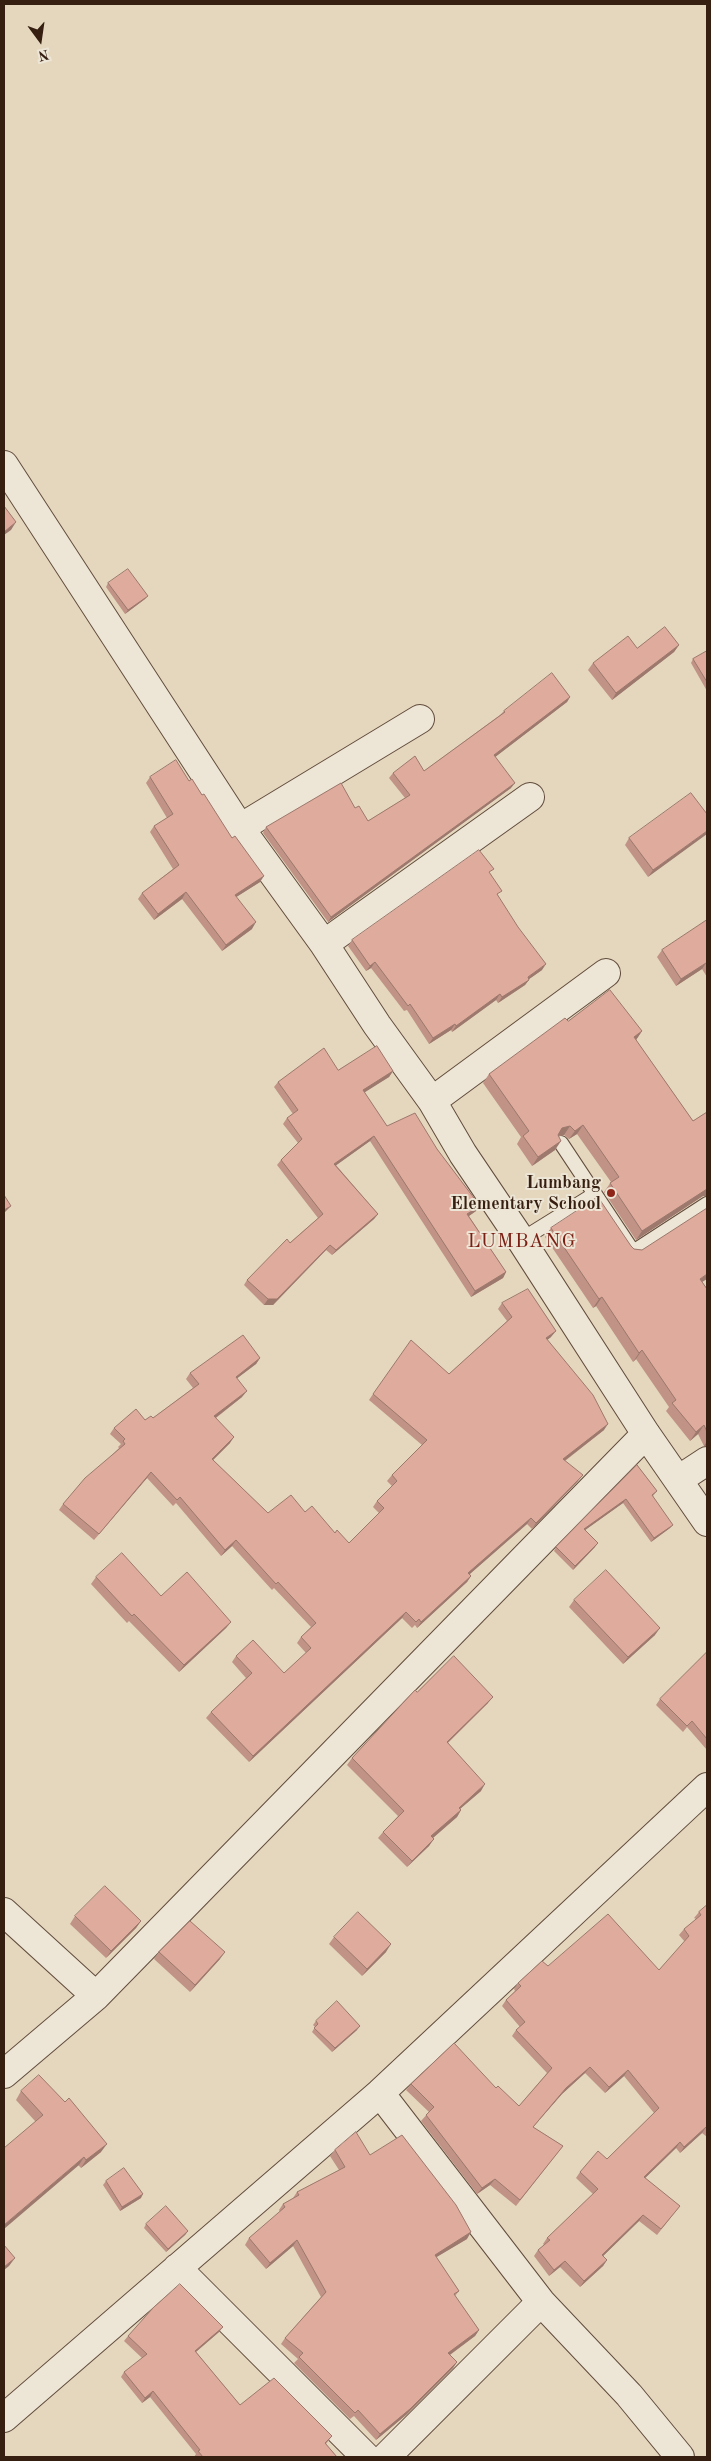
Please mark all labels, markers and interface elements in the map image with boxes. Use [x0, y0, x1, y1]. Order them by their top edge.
north arrow [15, 15, 65, 65]
text: N [37, 46, 51, 63]
place label: Lumbang Elementary School [450, 1172, 601, 1214]
marker: Lumbang Elementary School [605, 1187, 617, 1199]
district label: LUMBANG [466, 1230, 578, 1254]

